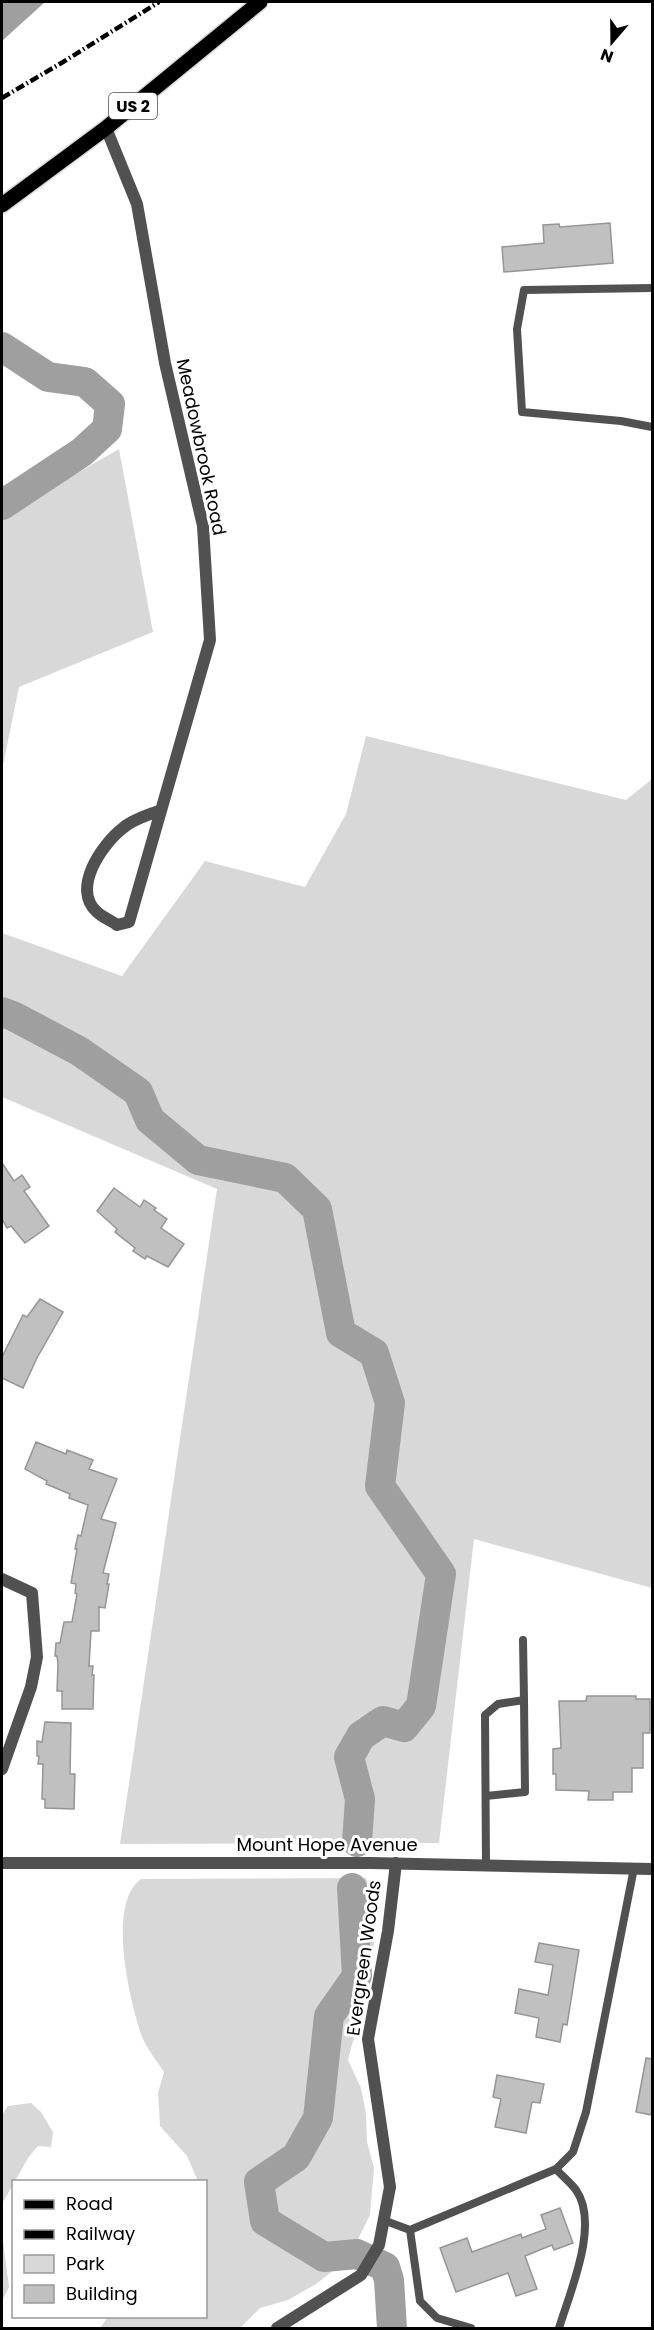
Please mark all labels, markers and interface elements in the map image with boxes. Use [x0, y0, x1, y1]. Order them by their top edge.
north arrow [582, 12, 642, 72]
text: N [597, 43, 617, 68]
road number: US 2 [109, 93, 157, 119]
street label: Meadowbrook Road [171, 356, 232, 538]
street label: Mount Hope Avenue [236, 1832, 418, 1857]
street label: Evergreen Woods [340, 1879, 387, 2037]
legend [12, 2180, 207, 2318]
text: Road [66, 2191, 113, 2216]
text: Railway [66, 2221, 135, 2246]
text: Park [66, 2251, 105, 2276]
text: Building [66, 2281, 138, 2306]

